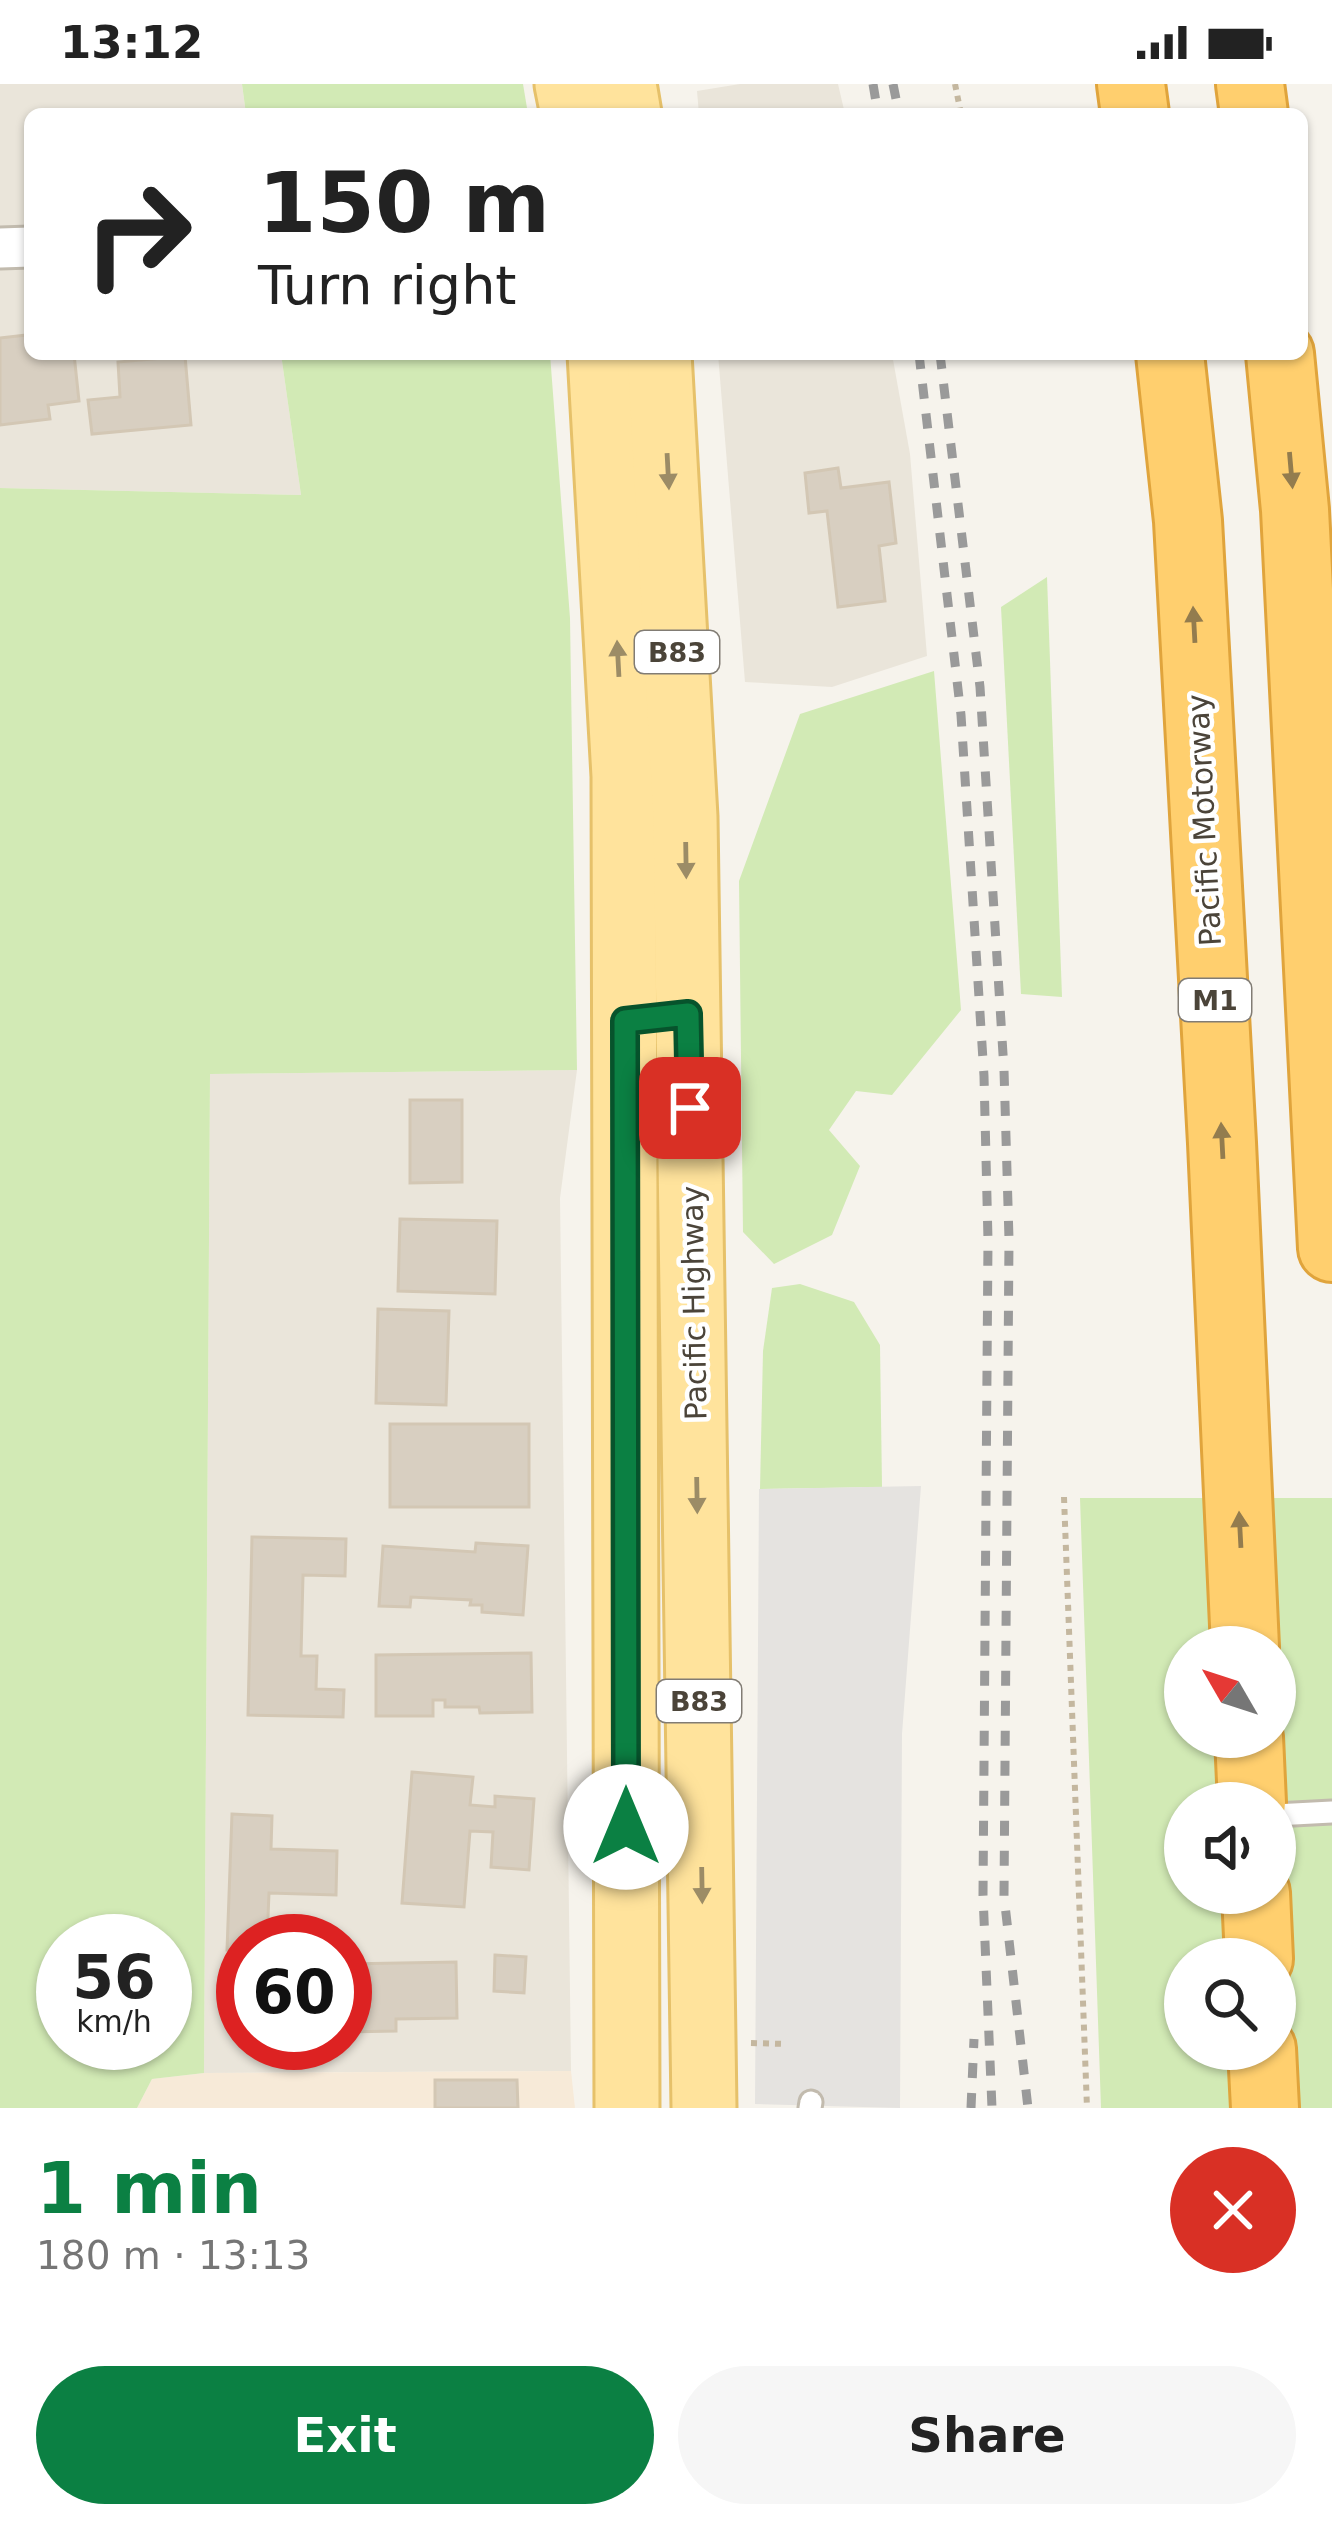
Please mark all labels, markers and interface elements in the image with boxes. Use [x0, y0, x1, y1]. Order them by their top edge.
text: 13:12 [60, 16, 203, 69]
text: 150 m [258, 154, 550, 252]
icon: right [60, 156, 216, 312]
text: Turn right [258, 254, 517, 317]
one-way arrow [1282, 452, 1301, 490]
one-way arrow [658, 453, 677, 490]
one-way arrow [1184, 606, 1203, 643]
road number: B83 [635, 631, 719, 673]
one-way arrow [608, 639, 627, 677]
street label: Pacific Motorway [1180, 693, 1228, 947]
one-way arrow [676, 842, 695, 880]
road number: M1 [1179, 979, 1251, 1021]
pin [639, 1057, 741, 1159]
icon: arrive [657, 1075, 723, 1141]
one-way arrow [1212, 1121, 1231, 1159]
street label: Pacific Highway [674, 1185, 714, 1421]
one-way arrow [687, 1477, 707, 1515]
one-way arrow [1230, 1510, 1249, 1548]
north arrow [1164, 1626, 1296, 1758]
map controls [1164, 1626, 1296, 2070]
road number: B83 [657, 1680, 741, 1722]
position arrow [563, 1764, 689, 1890]
button: sound [1164, 1782, 1296, 1914]
one-way arrow [692, 1867, 711, 1905]
speed limit sign: 60 [216, 1914, 372, 2070]
button: search [1164, 1938, 1296, 2070]
text: 56 [72, 1942, 156, 2012]
text: km/h [76, 2004, 152, 2039]
text: 1 min [36, 2146, 262, 2230]
button: close [1170, 2147, 1296, 2273]
text: 180 m · 13:13 [36, 2233, 310, 2278]
button: Exit [36, 2366, 654, 2504]
button: Share [678, 2366, 1296, 2504]

